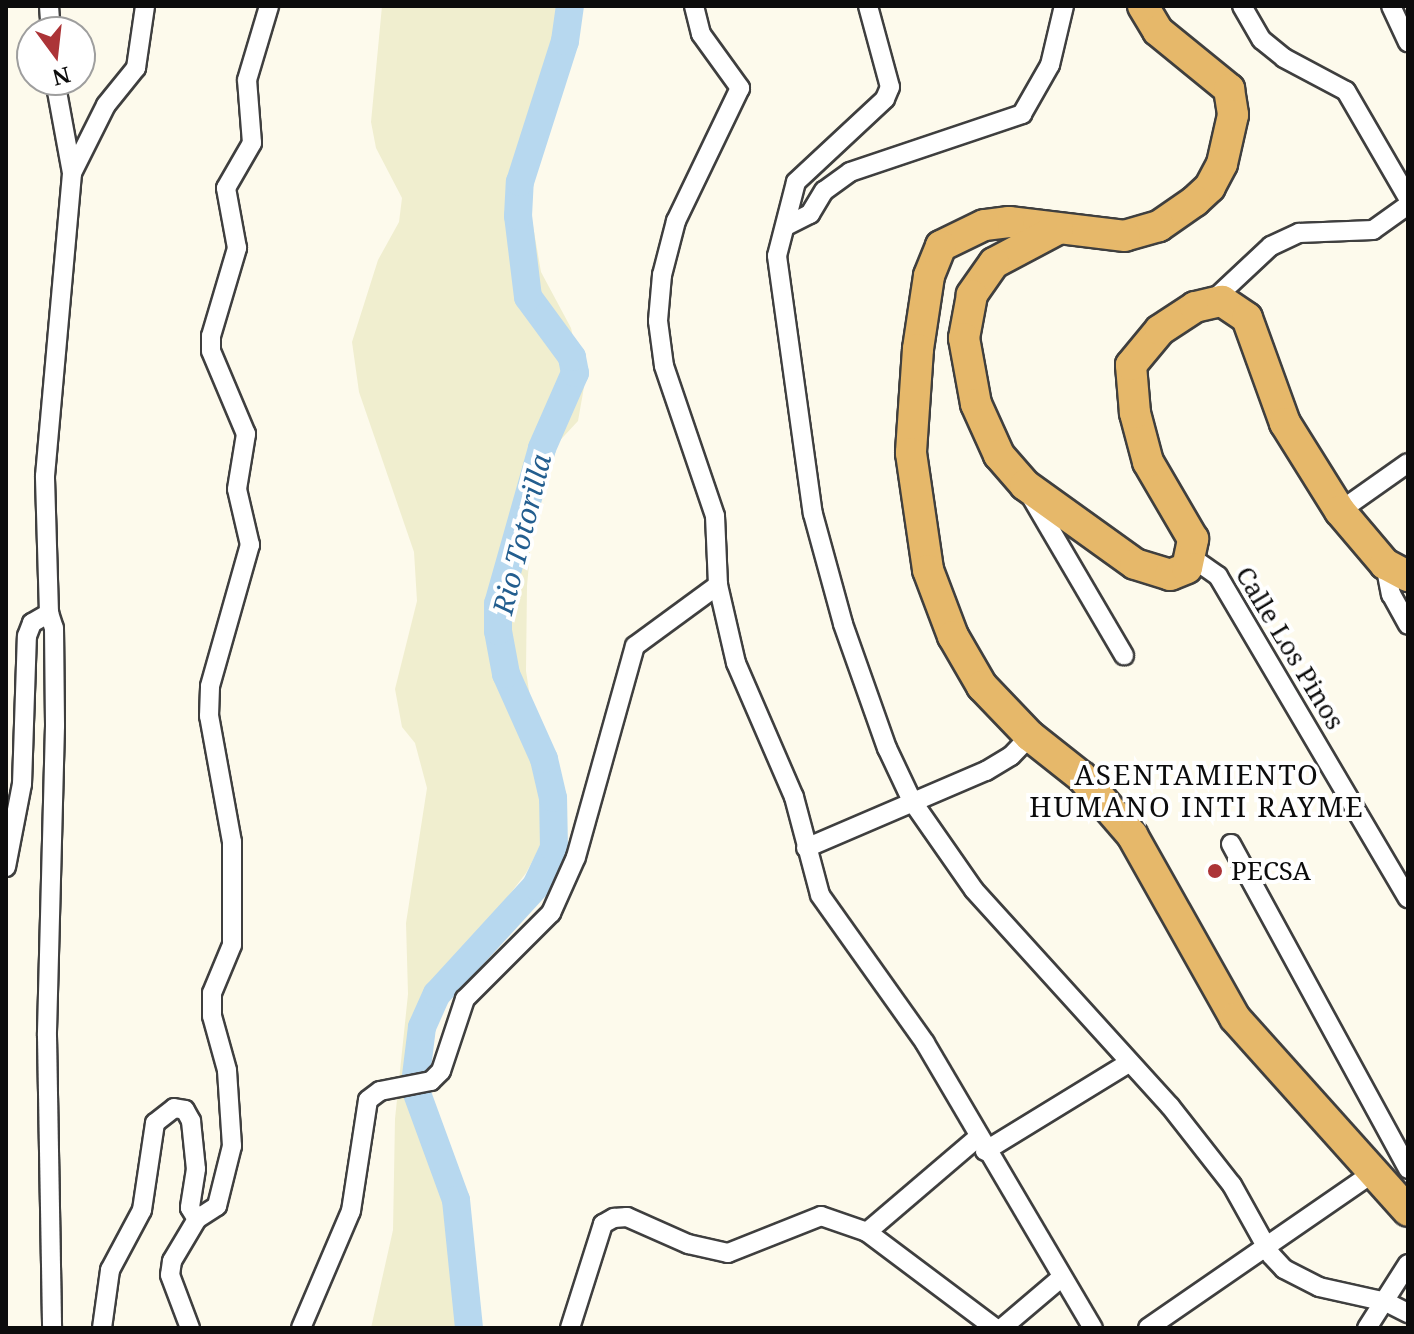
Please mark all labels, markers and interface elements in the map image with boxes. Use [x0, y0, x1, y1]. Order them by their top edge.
north arrow [16, 16, 96, 96]
text: N [49, 61, 74, 94]
water label: Rio Totorilla [485, 450, 557, 618]
street label: Calle Los Pinos [1229, 561, 1351, 735]
district label: ASENTAMIENTO HUMANO INTI RAYME [1029, 757, 1365, 823]
place label: PECSA [1231, 855, 1311, 887]
marker: PECSA [1206, 862, 1224, 880]

